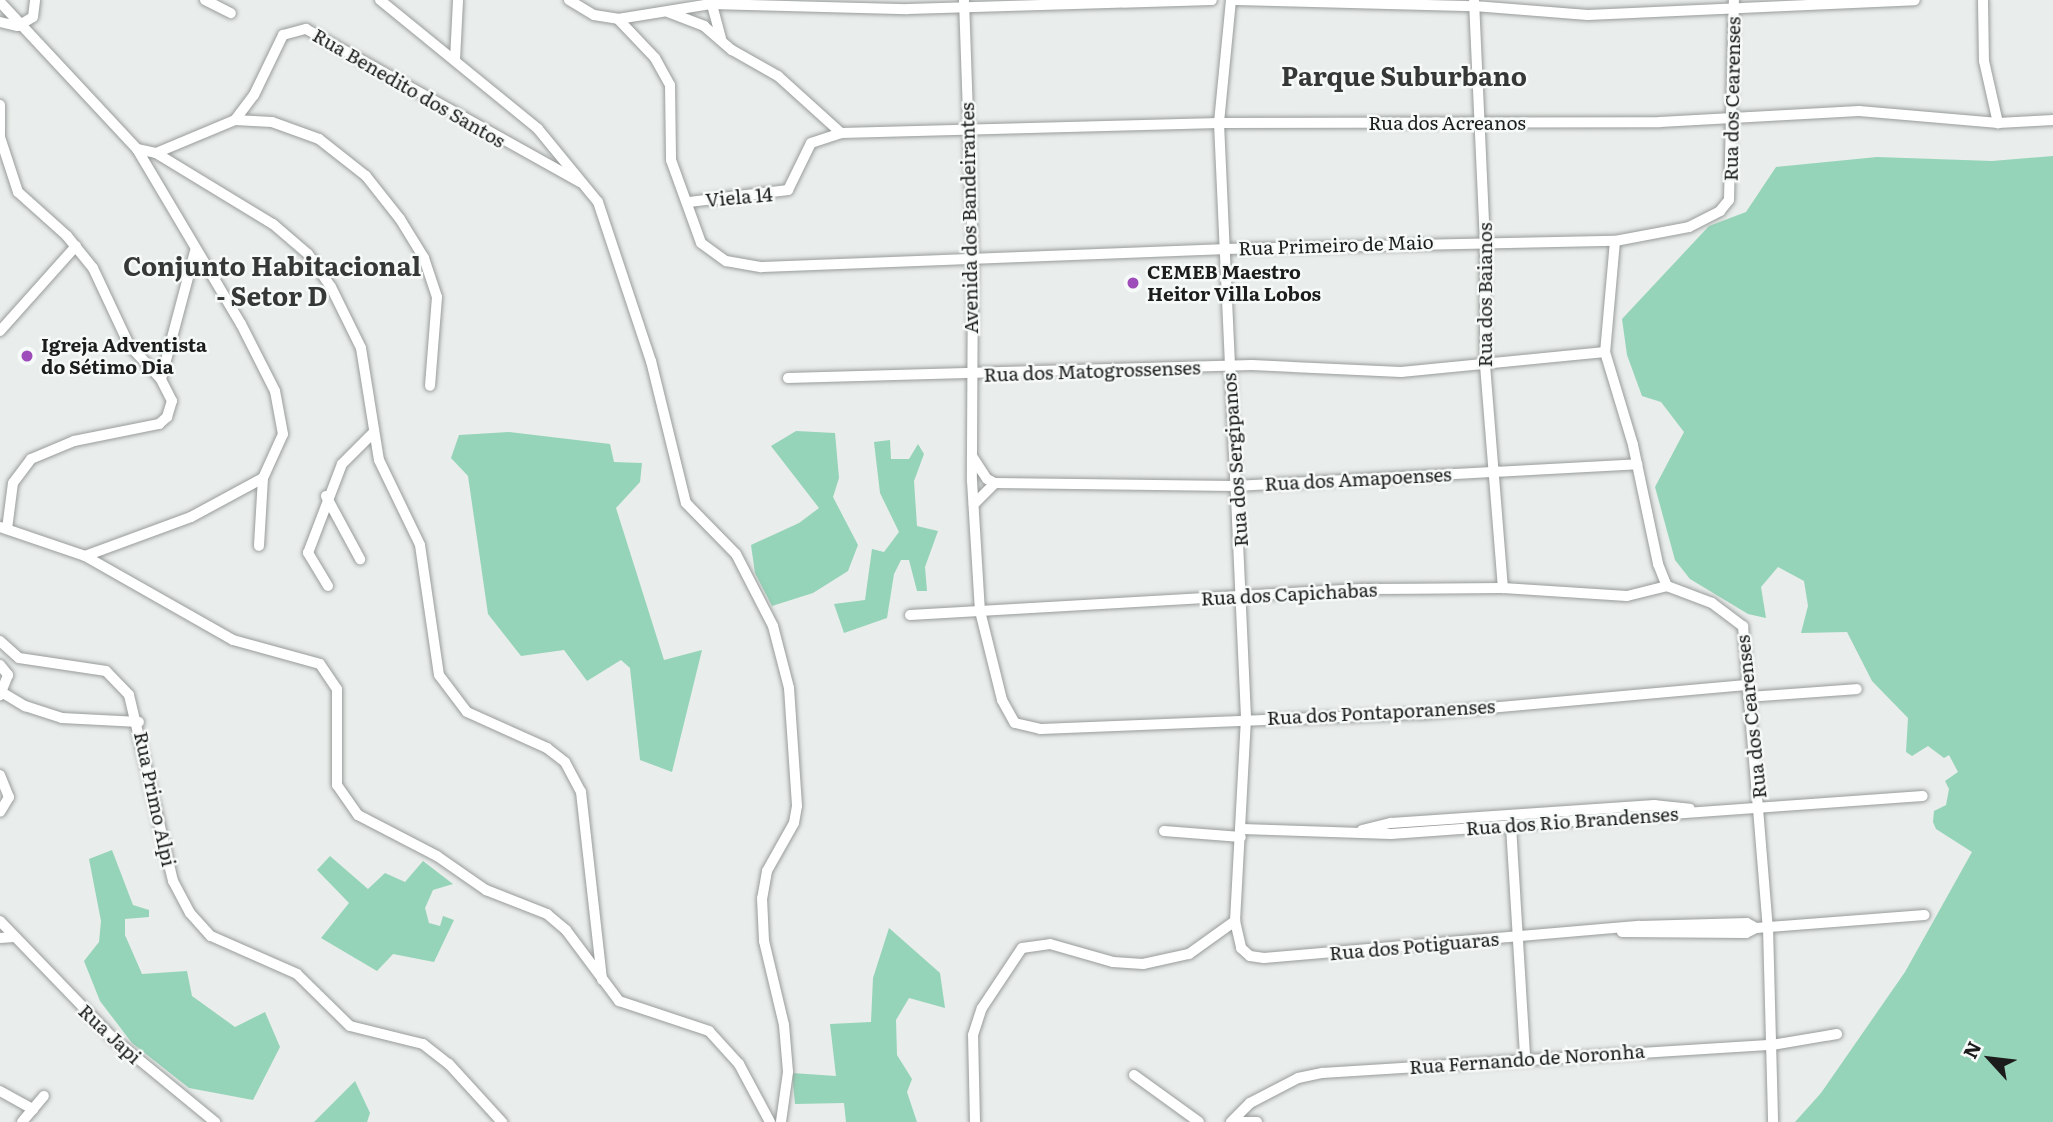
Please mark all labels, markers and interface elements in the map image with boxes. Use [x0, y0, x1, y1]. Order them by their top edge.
street label: Rua dos Cearenses [1719, 17, 1745, 181]
street label: Rua Benedito dos Santos [309, 24, 509, 152]
district label: Parque Suburbano [1281, 59, 1527, 91]
street label: Avenida dos Bandeirantes [956, 102, 982, 334]
street label: Rua dos Acreanos [1368, 112, 1526, 134]
street label: Viela 14 [704, 183, 774, 211]
street label: Rua dos Baianos [1474, 223, 1496, 367]
street label: Rua Primeiro de Maio [1238, 230, 1434, 260]
district label: Conjunto Habitacional - Setor D [123, 249, 421, 310]
place label: CEMEB Maestro Heitor Villa Lobos [1147, 261, 1321, 305]
marker: CEMEB Maestro Heitor Villa Lobos [1125, 275, 1141, 291]
place label: Igreja Adventista do Sétimo Dia [41, 334, 207, 378]
marker: Igreja Adventista do Sétimo Dia [19, 348, 35, 364]
street label: Rua dos Matogrossenses [983, 356, 1201, 386]
street label: Rua dos Sergipanos [1218, 372, 1252, 548]
street label: Rua dos Amapoenses [1264, 463, 1452, 495]
street label: Rua dos Capichabas [1200, 578, 1378, 610]
street label: Rua dos Cearenses [1731, 634, 1771, 800]
street label: Rua dos Pontaporanenses [1266, 695, 1496, 729]
street label: Rua Primo Alpi [130, 729, 180, 869]
street label: Rua dos Rio Brandenses [1465, 802, 1679, 840]
street label: Rua dos Potiguaras [1328, 927, 1500, 965]
street label: Rua Japi [74, 999, 146, 1069]
north arrow [1955, 1024, 2025, 1094]
text: N [1955, 1036, 1987, 1063]
street label: Rua Fernando de Noronha [1408, 1039, 1646, 1079]

